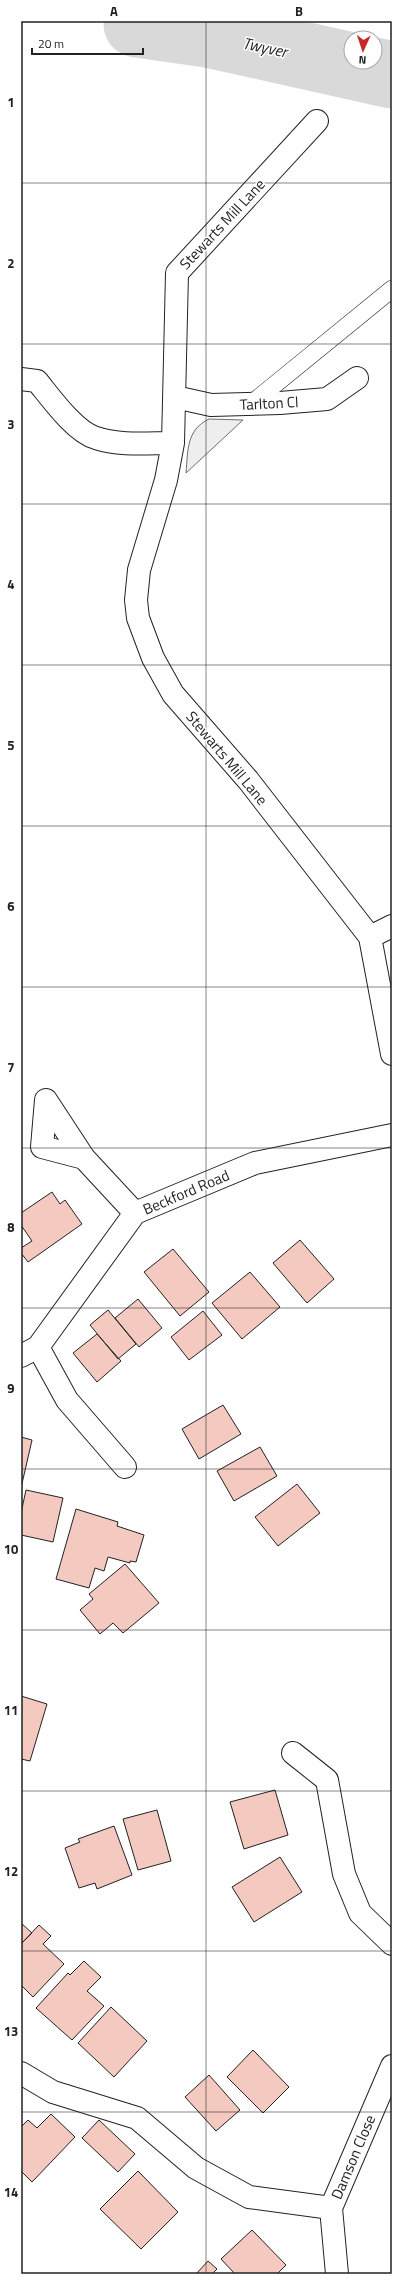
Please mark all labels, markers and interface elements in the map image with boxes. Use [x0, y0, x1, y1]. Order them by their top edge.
text: A [110, 1, 118, 21]
text: B [295, 1, 303, 21]
scale bar [32, 30, 143, 56]
north arrow [343, 30, 383, 70]
water label: Twyver [240, 31, 291, 64]
text: 20 m [38, 34, 64, 53]
text: N [358, 52, 367, 68]
text: 1 [7, 92, 15, 112]
street label: Stewarts Mill Lane [174, 173, 270, 275]
text: 2 [7, 253, 15, 273]
street label: Tarlton Cl [239, 390, 299, 416]
text: 3 [7, 414, 15, 434]
text: 4 [7, 574, 15, 594]
street label: Stewarts Mill Lane [181, 706, 273, 810]
text: 5 [7, 735, 15, 755]
text: 6 [7, 896, 15, 916]
text: 7 [7, 1057, 15, 1077]
street label: Beckford Road [139, 1163, 233, 1221]
text: 8 [7, 1217, 15, 1237]
text: 9 [7, 1378, 15, 1398]
text: 10 [4, 1539, 18, 1559]
text: 11 [4, 1700, 18, 1720]
text: 12 [4, 1861, 18, 1881]
text: 13 [4, 2021, 18, 2041]
street label: Damson Close [325, 2111, 381, 2203]
text: 14 [4, 2182, 18, 2202]

